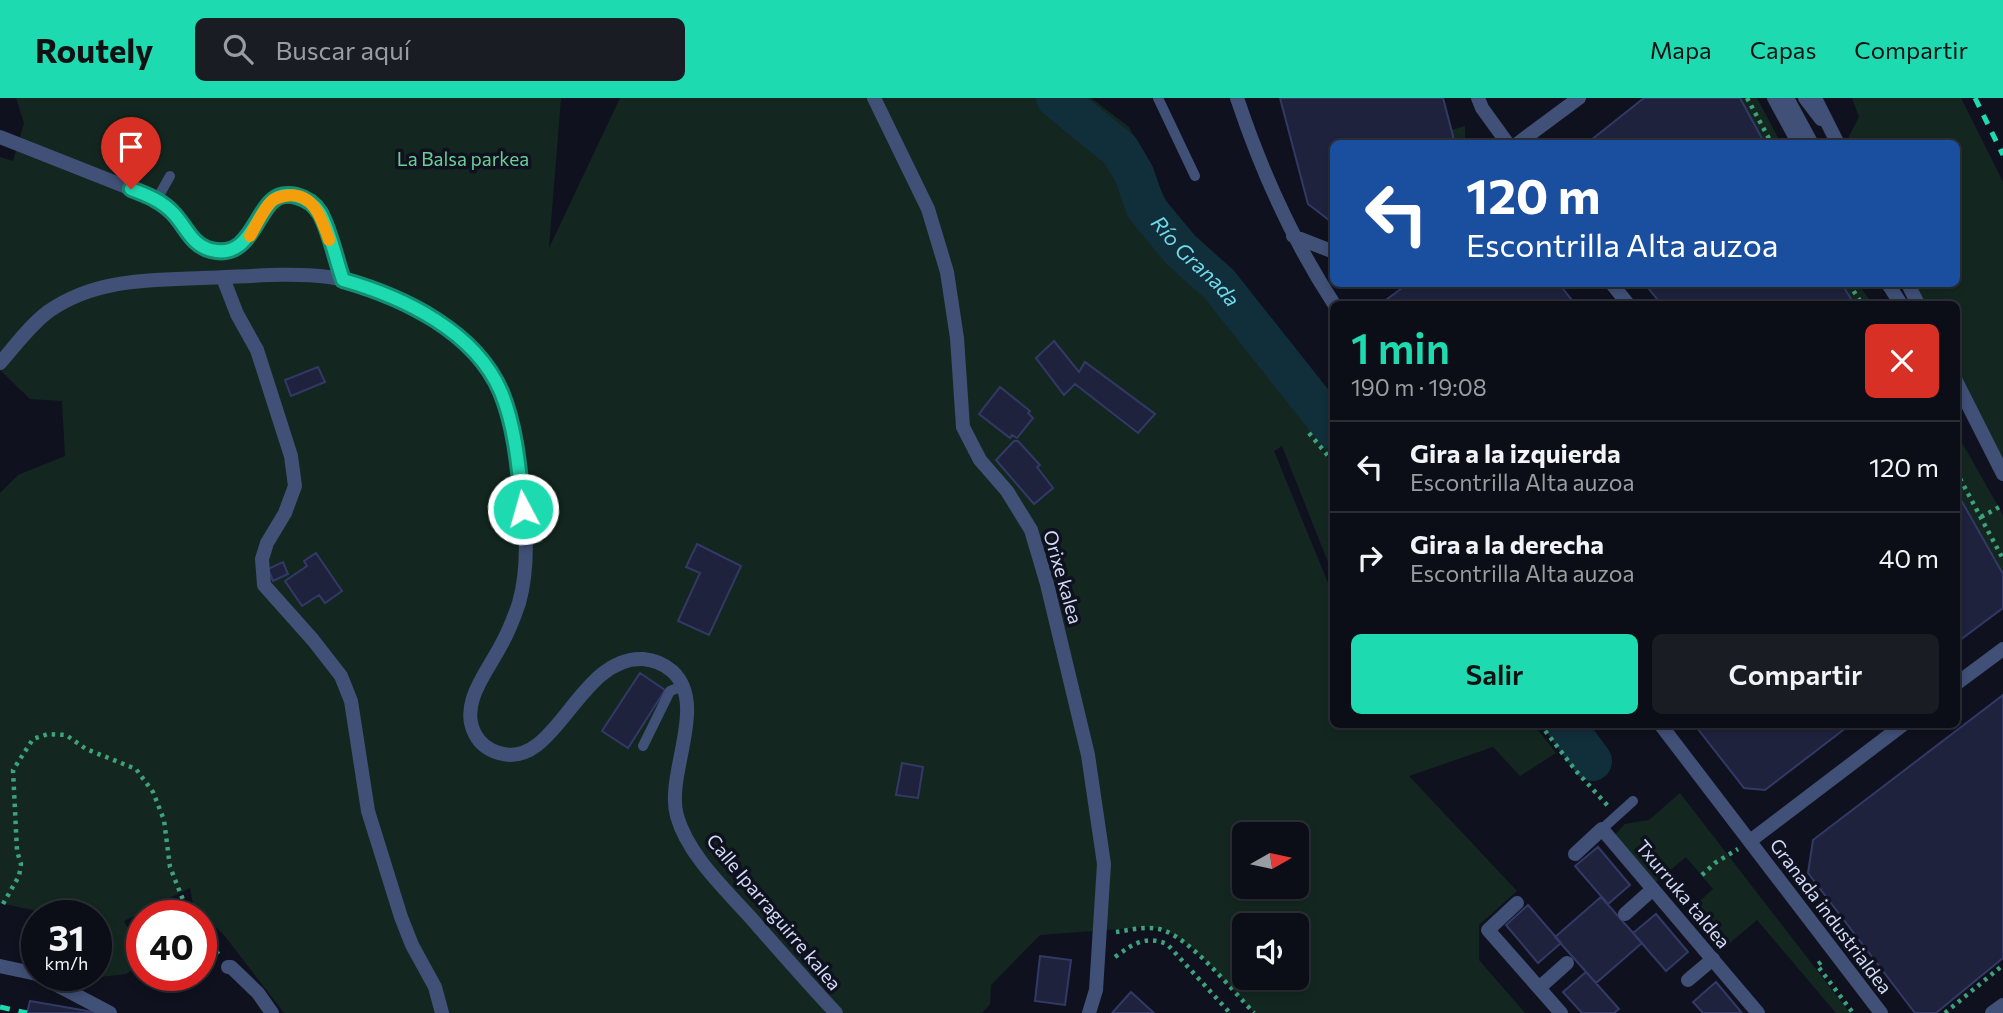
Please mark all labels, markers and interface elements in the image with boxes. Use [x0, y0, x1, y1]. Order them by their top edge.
search box [195, 18, 685, 81]
text: Routely [35, 29, 153, 70]
icon: search [219, 30, 257, 68]
text: Buscar aquí [275, 34, 410, 65]
text: Mapa [1650, 35, 1712, 64]
text: Capas [1750, 35, 1816, 64]
text: Compartir [1854, 35, 1968, 64]
pin [101, 117, 161, 189]
icon: arrive [112, 128, 150, 166]
park label: La Balsa parkea [397, 147, 529, 170]
text: 120 m [1466, 164, 1600, 224]
icon: left [1351, 168, 1442, 259]
water label: Río Granada [1147, 210, 1246, 311]
text: Escontrilla Alta auzoa [1466, 224, 1779, 264]
text: 1 min [1351, 321, 1450, 373]
button: close [1865, 324, 1939, 398]
text: 190 m · 19:08 [1351, 373, 1487, 401]
text: Gira a la izquierda [1410, 437, 1621, 468]
icon: left [1351, 448, 1389, 486]
text: 120 m [1869, 451, 1939, 482]
text: Escontrilla Alta auzoa [1410, 468, 1635, 496]
position arrow [486, 472, 560, 546]
street label: Orixe kalea [1039, 527, 1088, 626]
text: Gira a la derecha [1410, 528, 1604, 559]
icon: right [1351, 539, 1389, 577]
text: 40 m [1879, 542, 1939, 573]
text: Escontrilla Alta auzoa [1410, 559, 1635, 587]
button: Salir [1351, 634, 1638, 714]
button: Compartir [1652, 634, 1939, 714]
north arrow [1232, 822, 1309, 900]
map controls [1232, 822, 1309, 990]
street label: Calle Iparraguirre kalea [702, 829, 847, 995]
street label: Granada industrialdea [1765, 833, 1897, 998]
street label: Txurruka taldea [1631, 835, 1735, 953]
speed limit sign: 40 [126, 900, 217, 991]
button: sound [1232, 913, 1309, 990]
text: 31 [48, 915, 85, 958]
text: km/h [45, 952, 88, 974]

